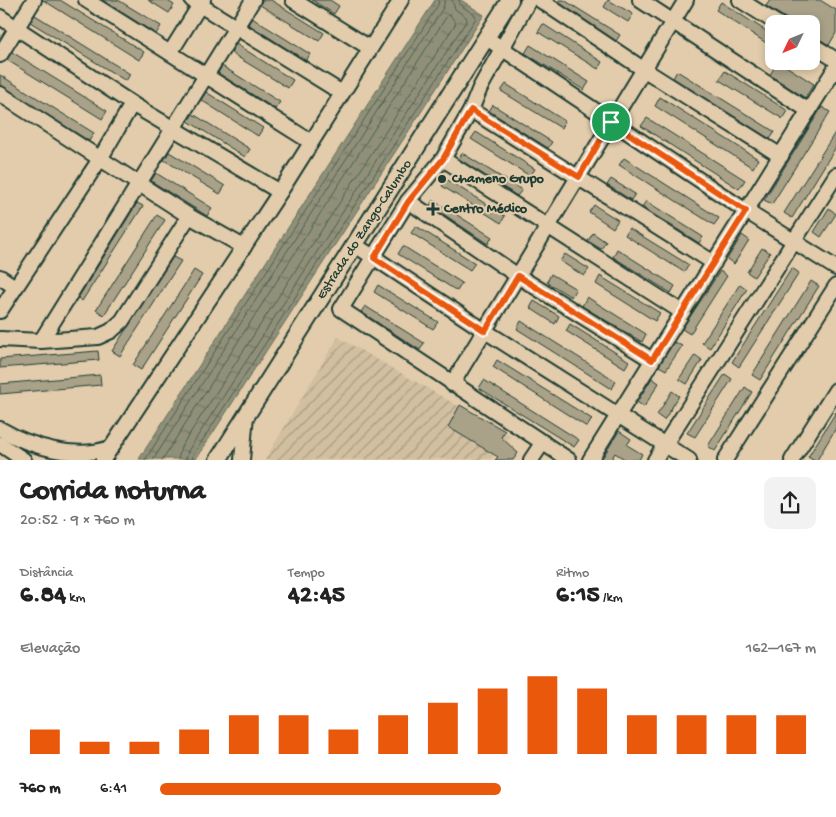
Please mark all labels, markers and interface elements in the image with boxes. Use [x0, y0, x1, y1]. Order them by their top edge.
north arrow [765, 15, 820, 70]
map controls [765, 15, 820, 70]
pin [590, 101, 632, 143]
icon: arrive [597, 108, 625, 136]
street label: Estrada do Zango-Calumbo [313, 157, 417, 303]
place label: Chameno Grupo [451, 171, 545, 188]
marker: Chameno Grupo [436, 173, 448, 185]
place label: Centro Médico [443, 201, 528, 218]
marker: Centro Médico [426, 202, 440, 216]
text: Corrida noturna [20, 476, 205, 509]
button: share [764, 477, 816, 529]
text: 20:52 · 9 × 760 m [20, 512, 135, 531]
text: Distância [20, 565, 73, 582]
text: Tempo [288, 565, 325, 582]
text: Ritmo [556, 565, 589, 582]
text: 6.84 [20, 582, 66, 611]
text: 42:45 [288, 582, 345, 611]
text: 6:15 [556, 582, 600, 611]
text: km [66, 590, 86, 607]
text: /km [600, 590, 623, 607]
text: Elevação [20, 640, 80, 659]
text: 162–167 m [746, 640, 816, 659]
text: 760 m [20, 780, 61, 799]
text: 6:41 [100, 780, 127, 799]

